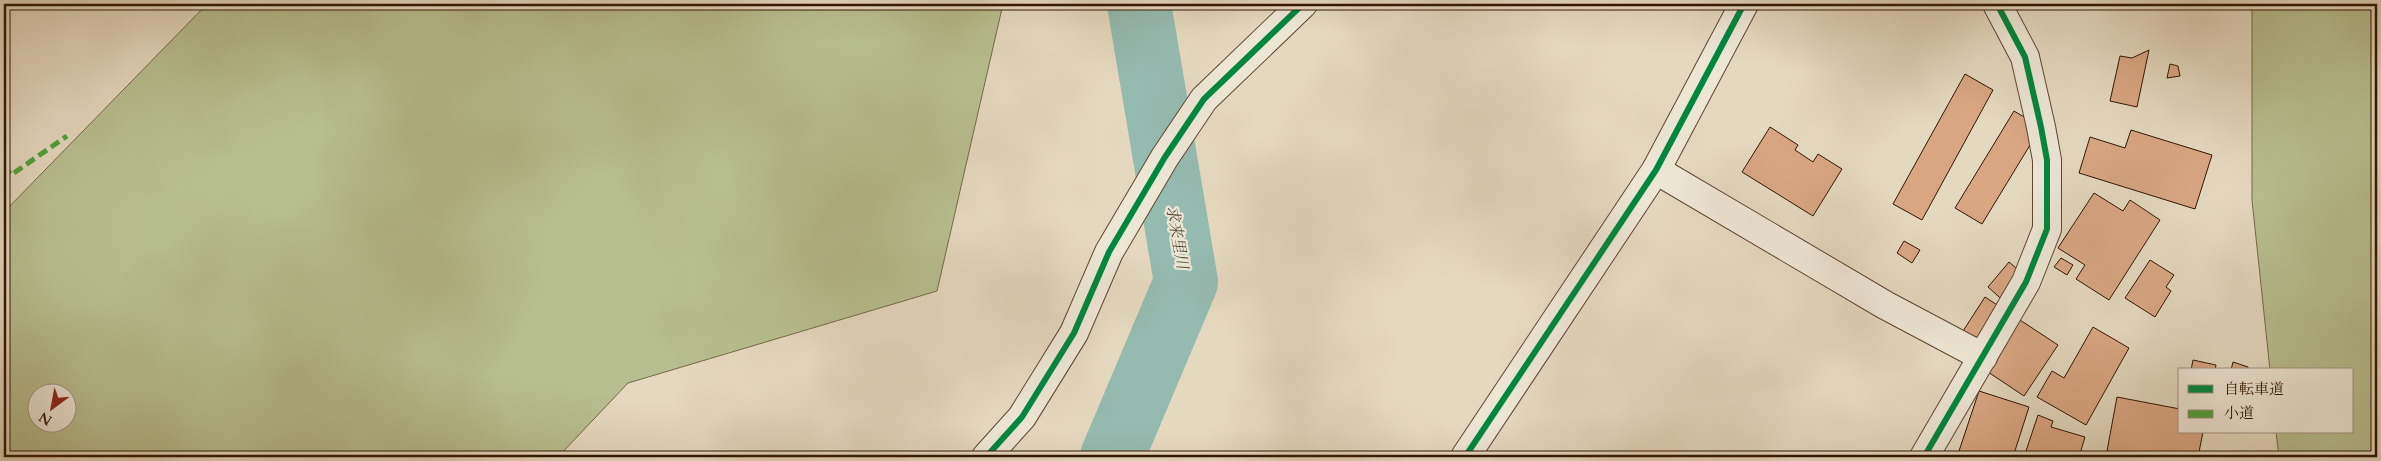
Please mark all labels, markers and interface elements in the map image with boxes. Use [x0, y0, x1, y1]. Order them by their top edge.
water label: 求来里川 [1161, 204, 1194, 273]
legend [2178, 368, 2354, 434]
text: 自転車道 [2224, 379, 2284, 399]
north arrow [28, 384, 78, 434]
text: 小道 [2224, 403, 2254, 423]
text: N [35, 407, 56, 430]

